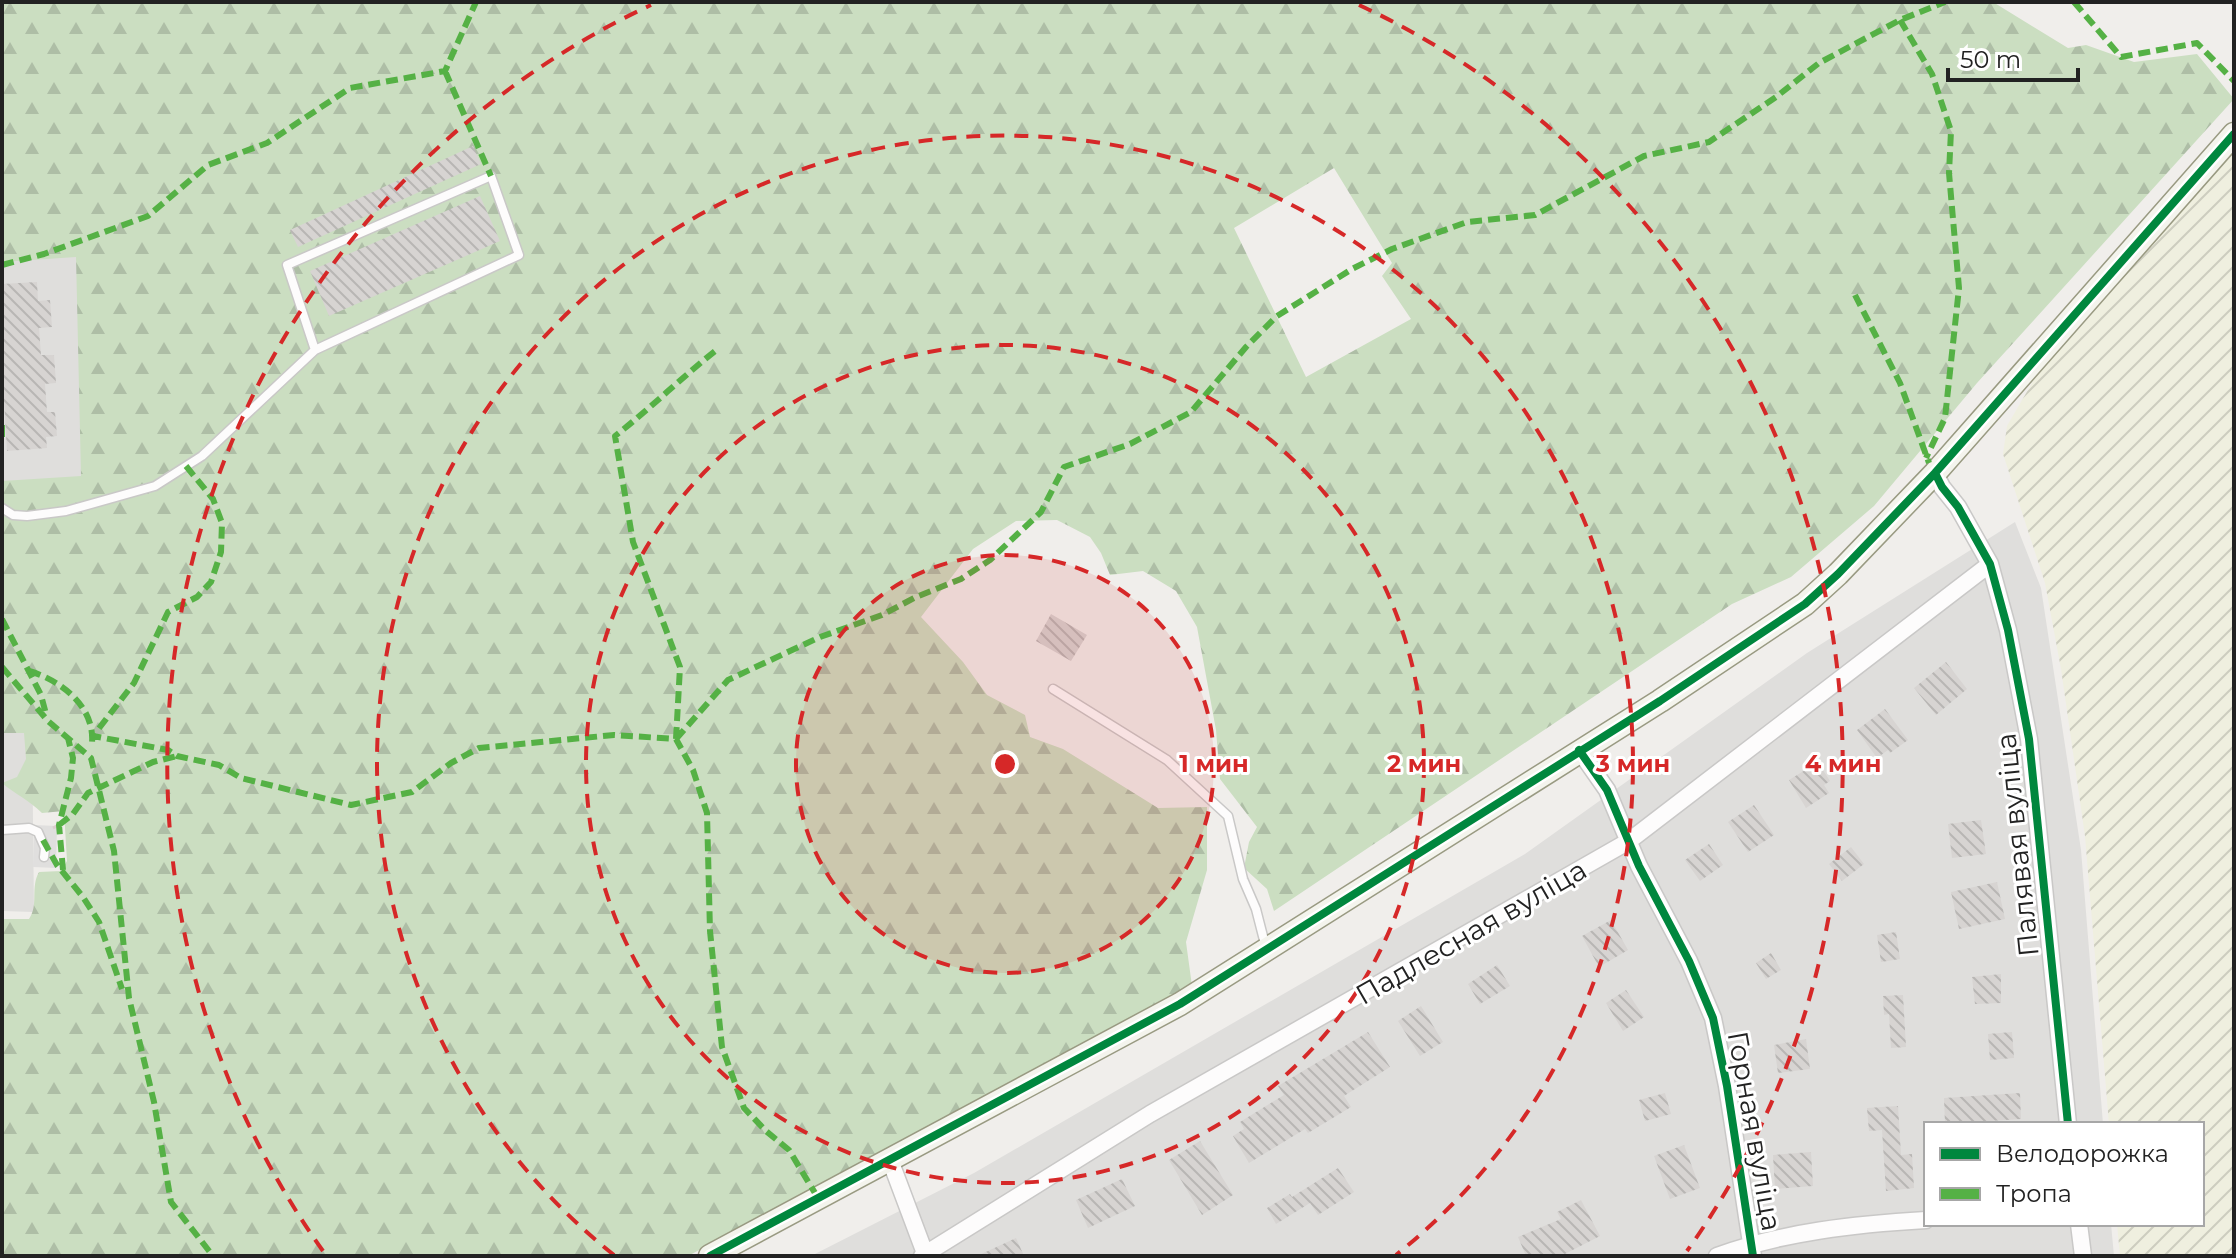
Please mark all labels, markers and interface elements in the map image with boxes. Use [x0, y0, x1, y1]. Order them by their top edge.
scale bar [1948, 32, 2078, 82]
text: 50 m [1960, 45, 2021, 74]
street label: Палявая вуліца [1988, 732, 2046, 958]
text: 1 мин [1179, 749, 1249, 778]
text: 2 мин [1387, 749, 1461, 778]
text: 3 мин [1595, 749, 1670, 778]
text: 4 мин [1805, 749, 1881, 778]
centre of rings [991, 750, 1019, 778]
street label: Падлесная вуліца [1350, 852, 1592, 1012]
street label: Горная вуліца [1721, 1029, 1789, 1233]
legend [1924, 1122, 2204, 1226]
text: Велодорожка [1996, 1139, 2169, 1168]
text: Тропа [1996, 1179, 2072, 1208]

